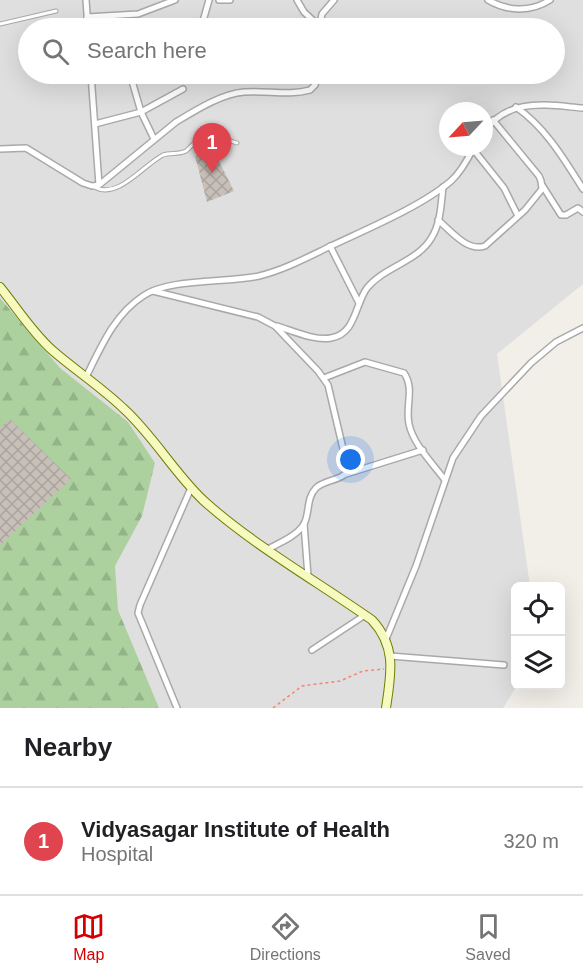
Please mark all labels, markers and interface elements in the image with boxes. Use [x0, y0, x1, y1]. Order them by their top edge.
search box [18, 18, 565, 84]
icon: search [39, 35, 72, 68]
text: Search here [87, 38, 207, 63]
north arrow [439, 102, 493, 156]
pin: 1 [192, 124, 232, 173]
your location [336, 445, 365, 474]
map controls [511, 582, 565, 690]
button: locate [511, 582, 565, 636]
button: layers [511, 636, 565, 690]
text: Nearby [24, 732, 112, 762]
text: Vidyasagar Institute of Health [81, 817, 390, 842]
text: 1 [38, 830, 49, 852]
text: 320 m [503, 830, 559, 852]
text: Hospital [81, 843, 153, 865]
tab: Map [72, 910, 105, 964]
tab: Directions [250, 910, 321, 964]
tab: Saved [465, 910, 511, 964]

